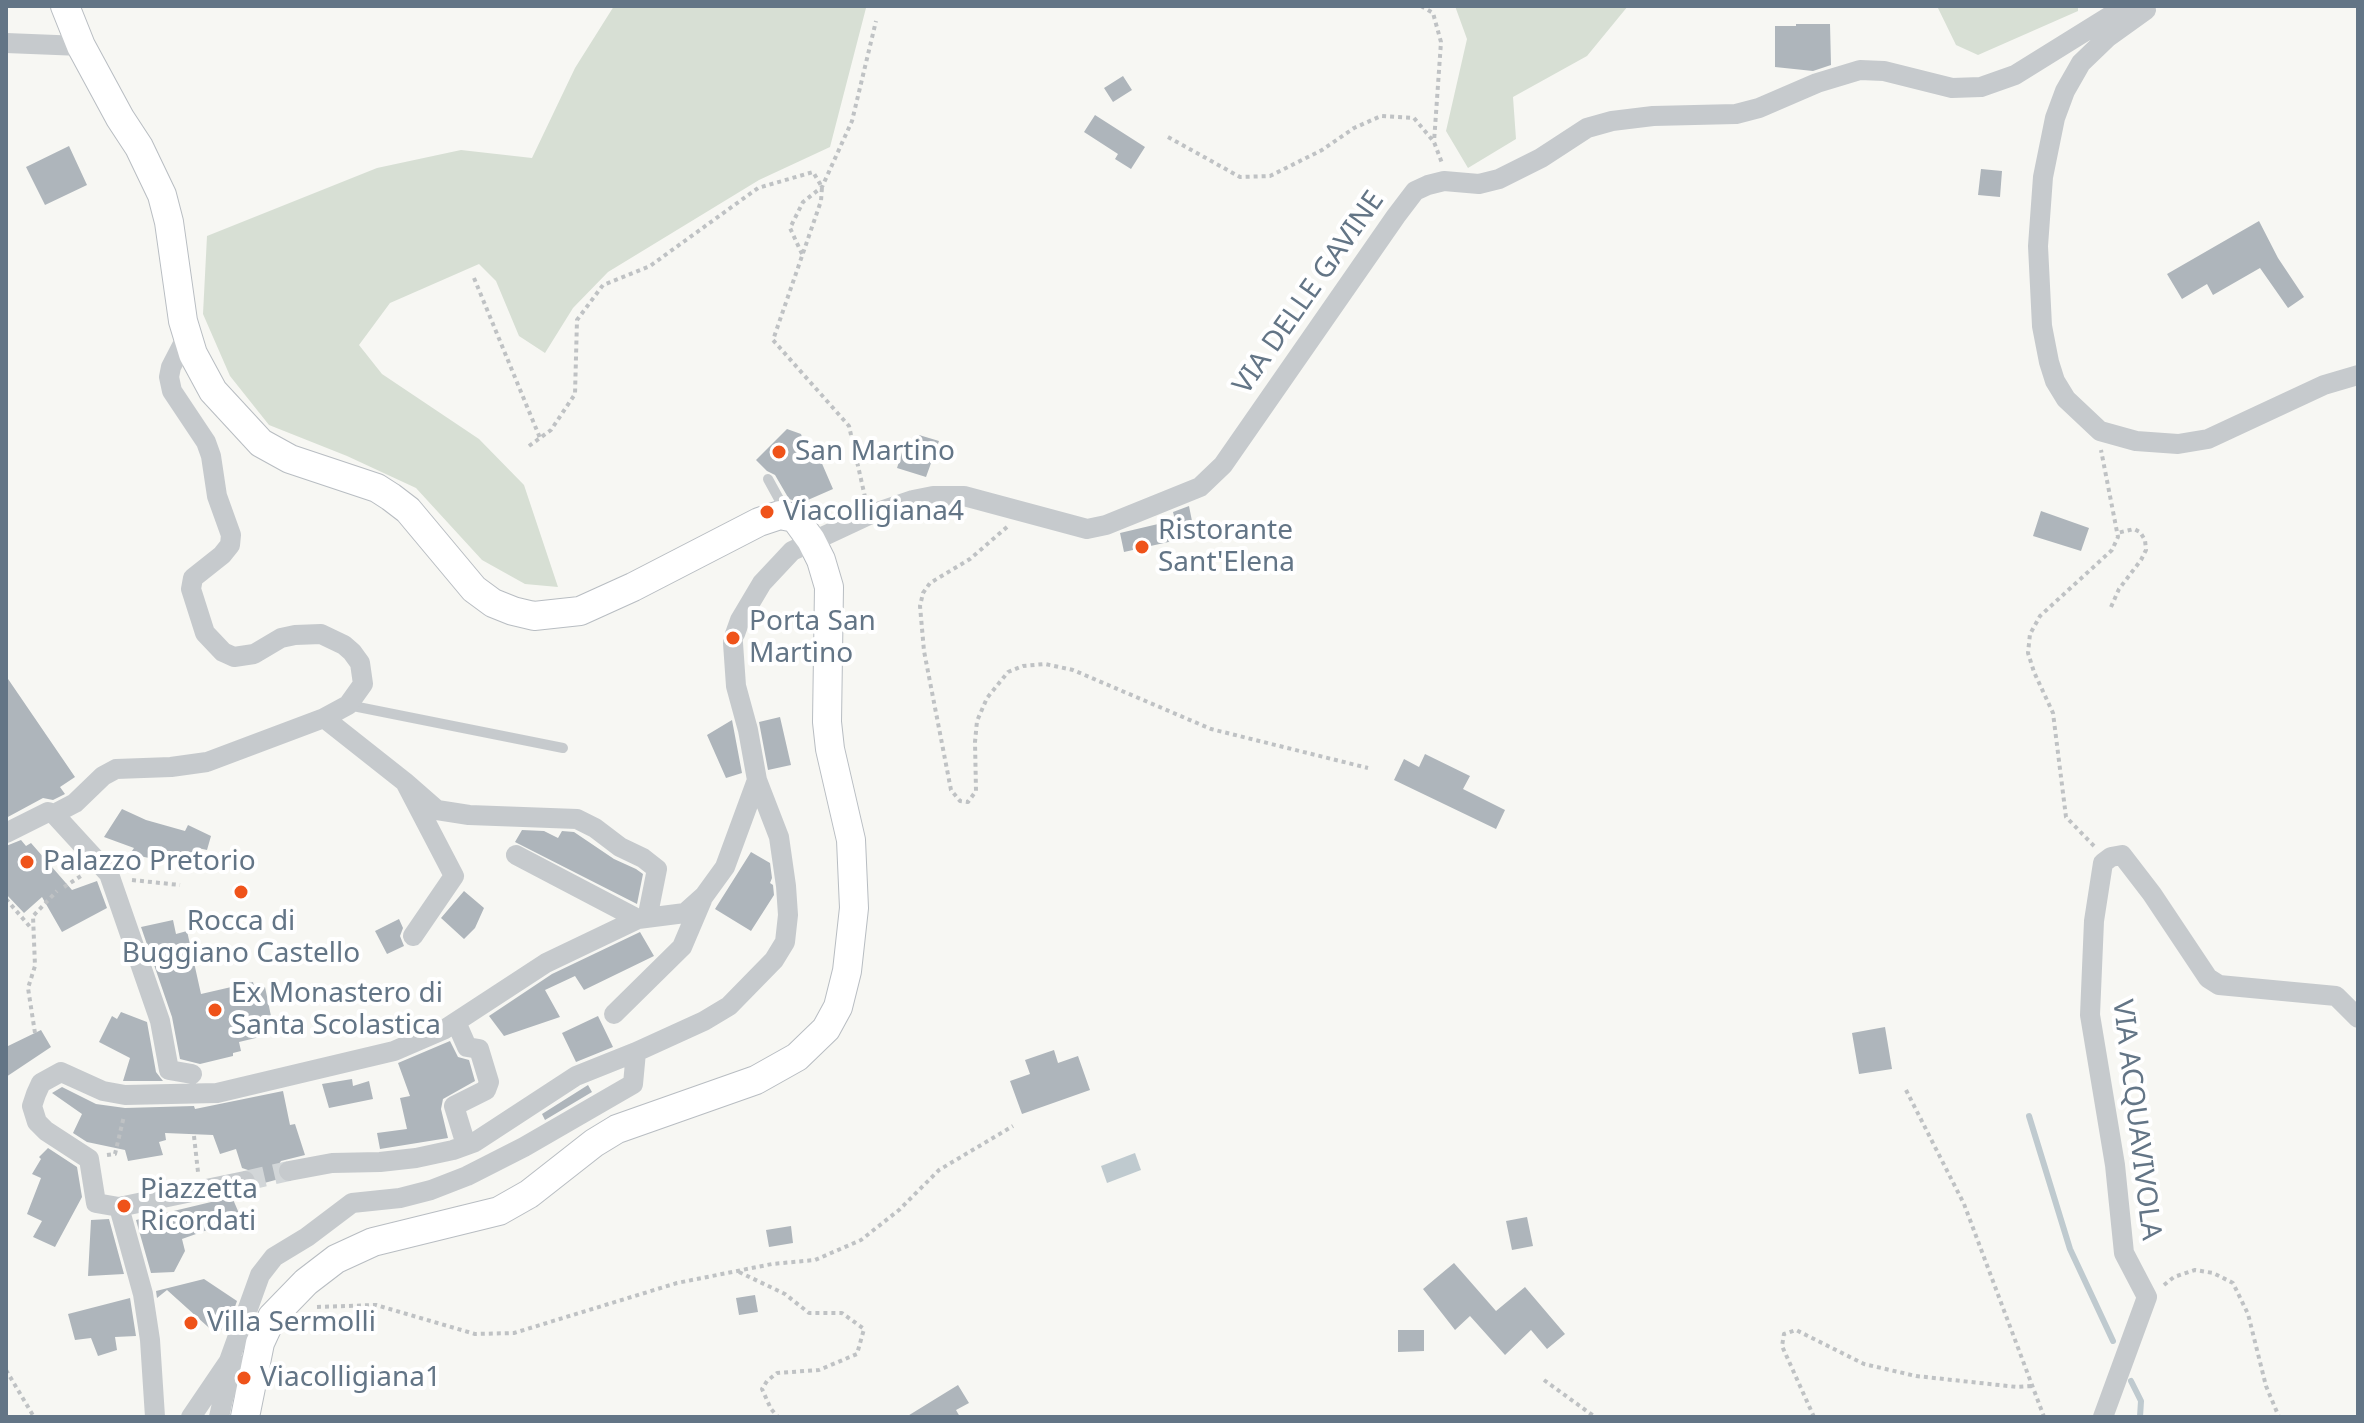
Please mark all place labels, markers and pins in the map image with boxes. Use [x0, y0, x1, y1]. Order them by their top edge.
place label: San Martino [795, 435, 955, 469]
marker: San Martino [770, 443, 788, 461]
place label: Viacolligiana4 [783, 495, 964, 529]
marker: Viacolligiana4 [758, 503, 776, 521]
place label: Ristorante Sant'Elena [1158, 514, 1295, 580]
marker: Ristorante Sant'Elena [1133, 538, 1151, 556]
place label: Porta San Martino [749, 605, 876, 671]
marker: Porta San Martino [724, 629, 742, 647]
place label: Palazzo Pretorio [43, 845, 256, 879]
marker: Palazzo Pretorio [18, 853, 36, 871]
marker: Rocca di Buggiano Castello [232, 883, 250, 901]
place label: Rocca di Buggiano Castello [122, 905, 360, 971]
place label: Ex Monastero di Santa Scolastica [231, 977, 443, 1043]
marker: Ex Monastero di Santa Scolastica [206, 1001, 224, 1019]
place label: Piazzetta Ricordati [140, 1173, 258, 1239]
marker: Piazzetta Ricordati [115, 1197, 133, 1215]
place label: Villa Sermolli [207, 1306, 376, 1340]
marker: Villa Sermolli [182, 1314, 200, 1332]
place label: Viacolligiana1 [260, 1361, 441, 1395]
marker: Viacolligiana1 [235, 1369, 253, 1387]

